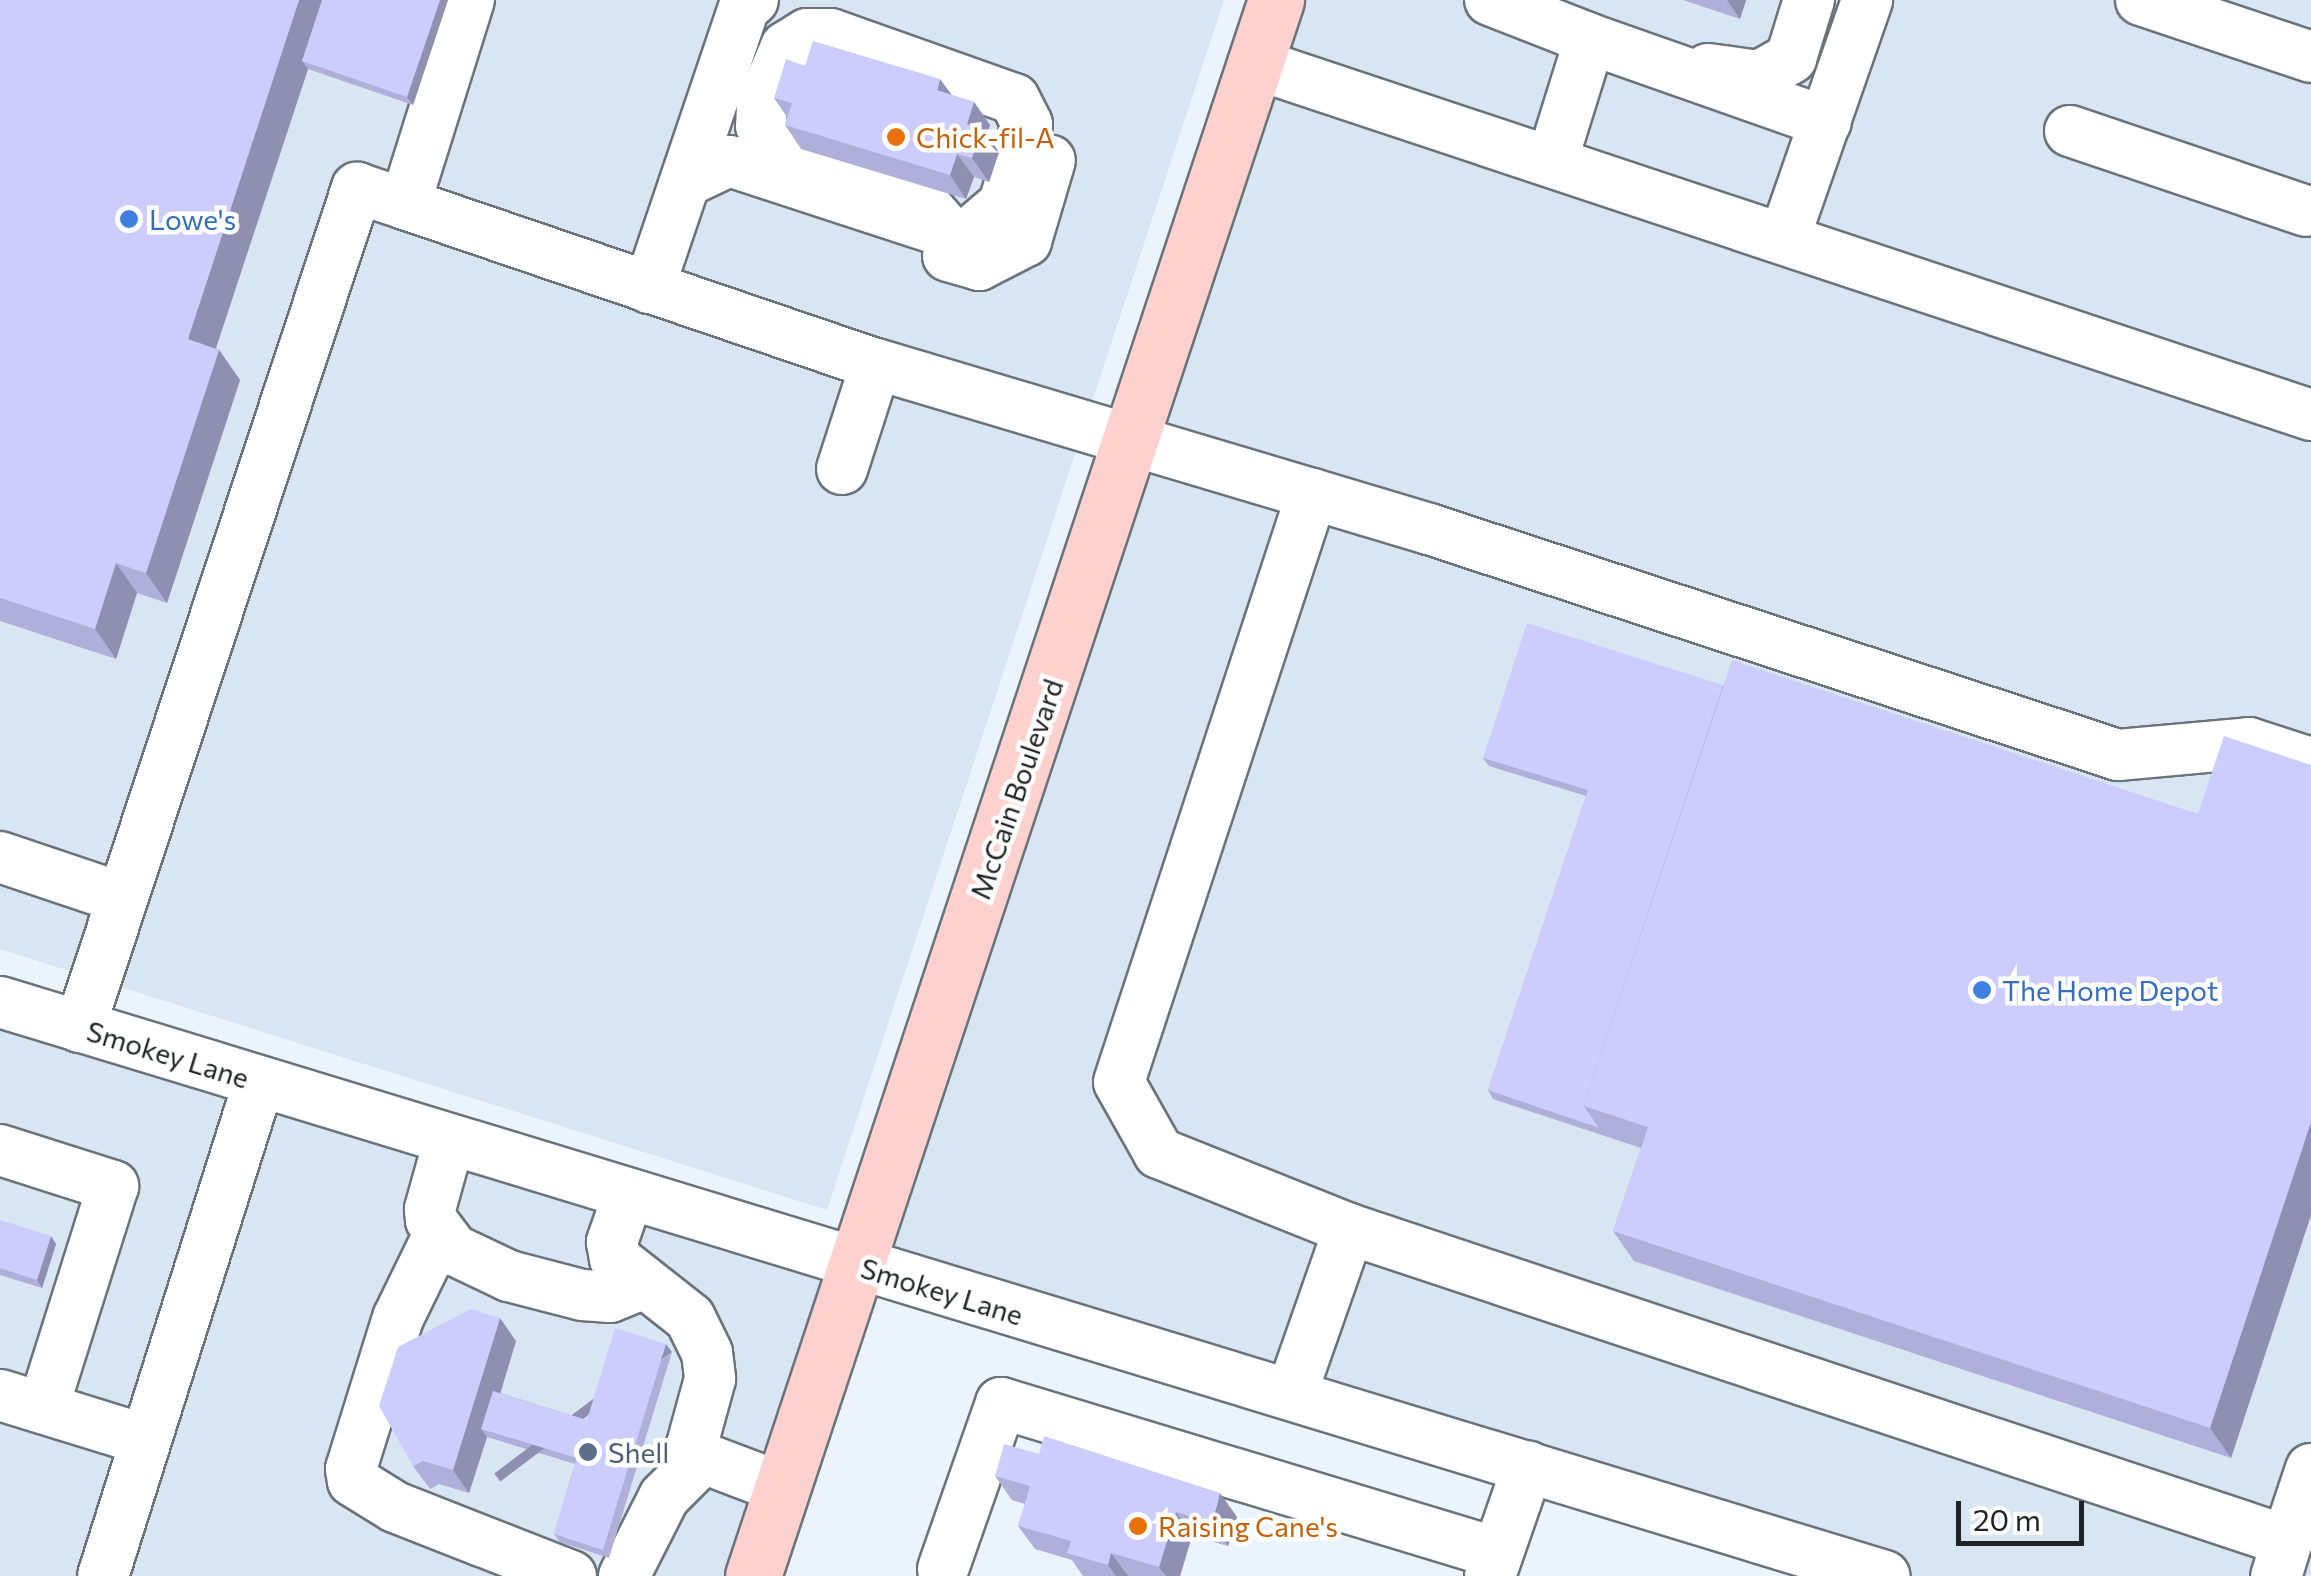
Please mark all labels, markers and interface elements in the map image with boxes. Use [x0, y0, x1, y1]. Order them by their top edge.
place label: Chick-fil-A [916, 120, 1055, 154]
marker: Chick-fil-A [885, 126, 907, 148]
place label: Lowe's [149, 202, 236, 236]
marker: Lowe's [118, 208, 140, 230]
street label: McCain Boulevard [963, 675, 1069, 903]
place label: The Home Depot [2002, 973, 2218, 1007]
marker: The Home Depot [1971, 979, 1993, 1001]
street label: Smokey Lane [83, 1013, 253, 1095]
street label: Smokey Lane [857, 1250, 1027, 1332]
place label: Shell [608, 1435, 669, 1469]
marker: Shell [577, 1441, 599, 1463]
scale bar [1961, 1481, 2088, 1543]
text: 20 m [1973, 1500, 2041, 1537]
place label: Raising Cane's [1158, 1509, 1338, 1543]
marker: Raising Cane's [1127, 1515, 1149, 1537]

